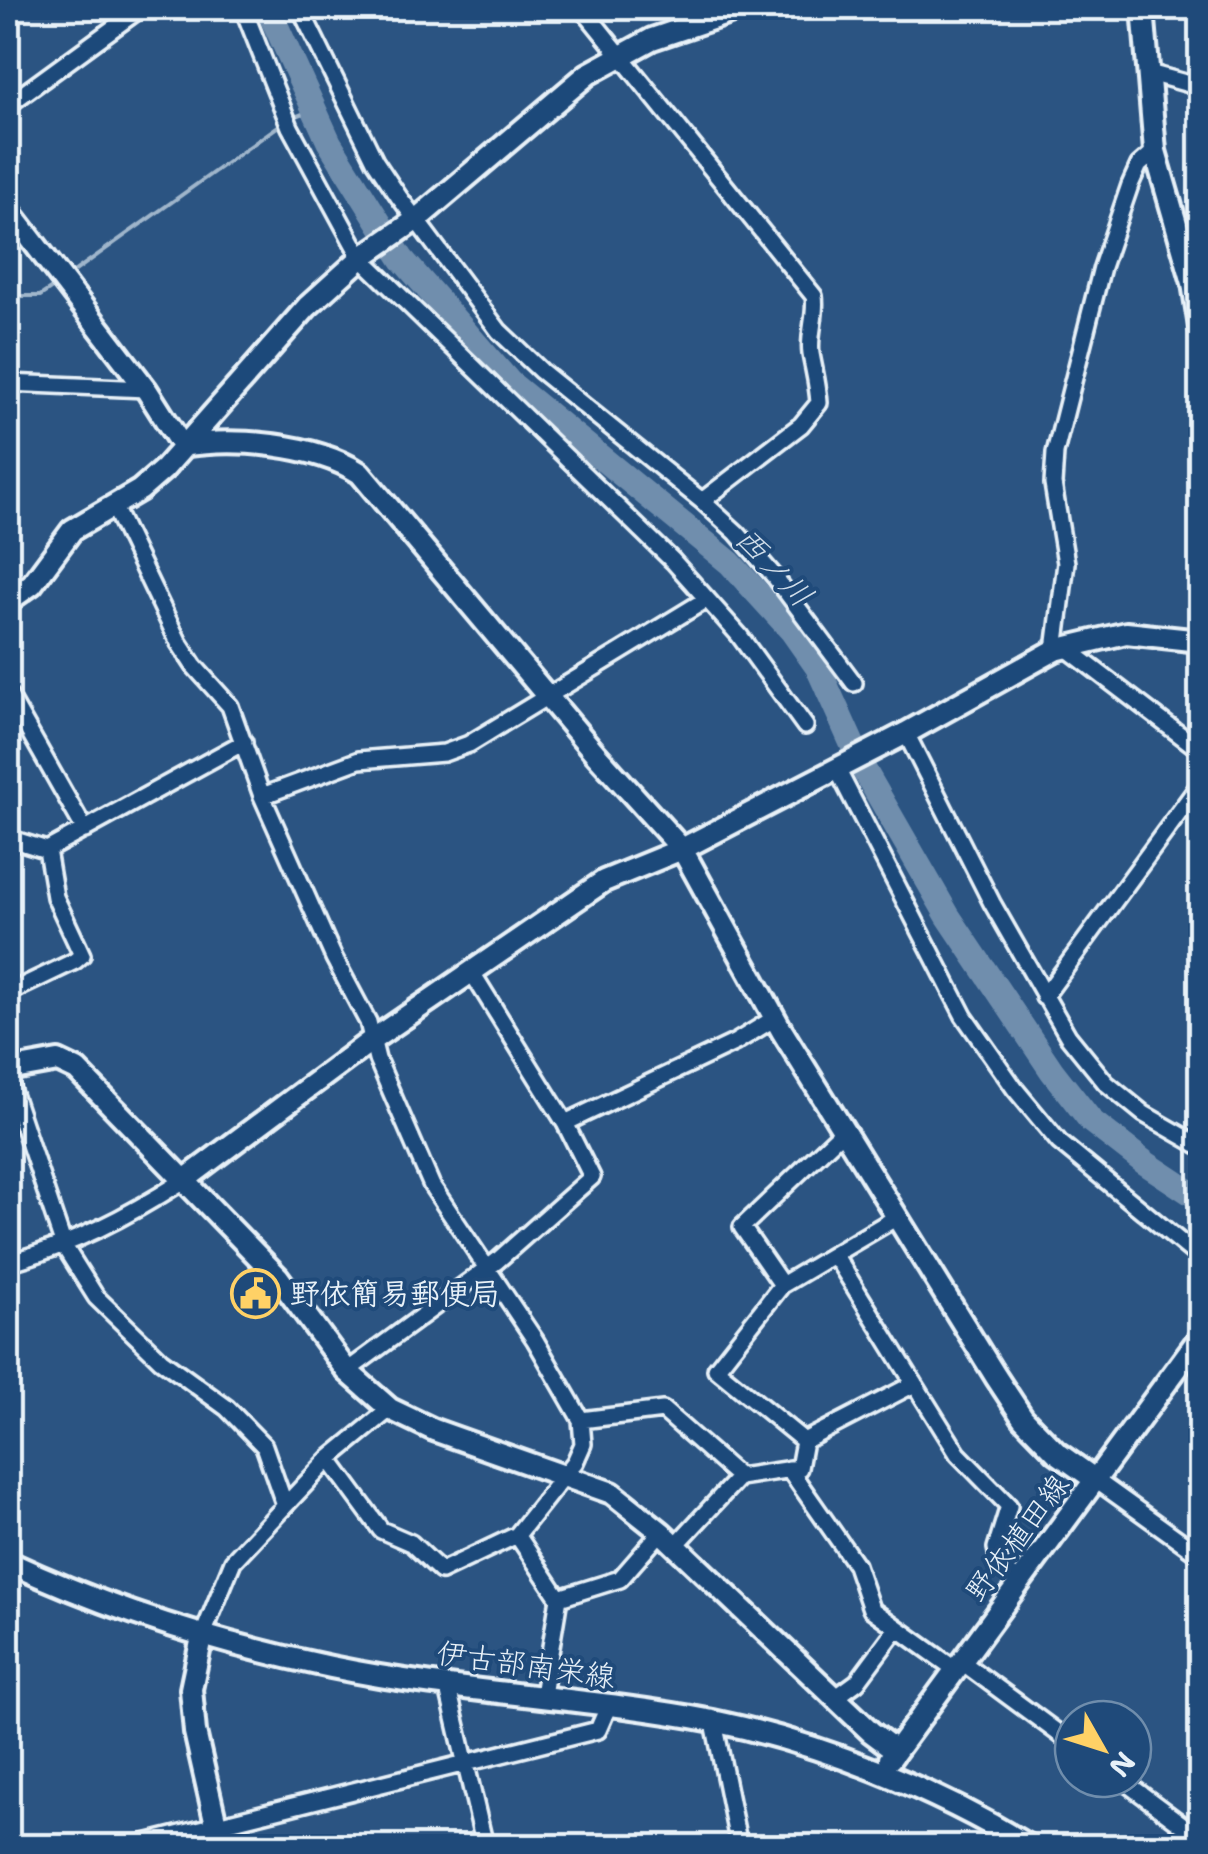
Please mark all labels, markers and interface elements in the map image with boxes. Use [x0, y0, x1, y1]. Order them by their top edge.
water label: 西ノ川 [726, 517, 823, 616]
public building icon: 野依簡易郵便局 [229, 1268, 281, 1320]
place label: 野依簡易郵便局 [290, 1273, 500, 1314]
street label: 野依植田線 [955, 1465, 1078, 1610]
street label: 伊古部南栄線 [434, 1632, 618, 1697]
north arrow [1053, 1699, 1153, 1799]
text: N [1101, 1744, 1144, 1785]

